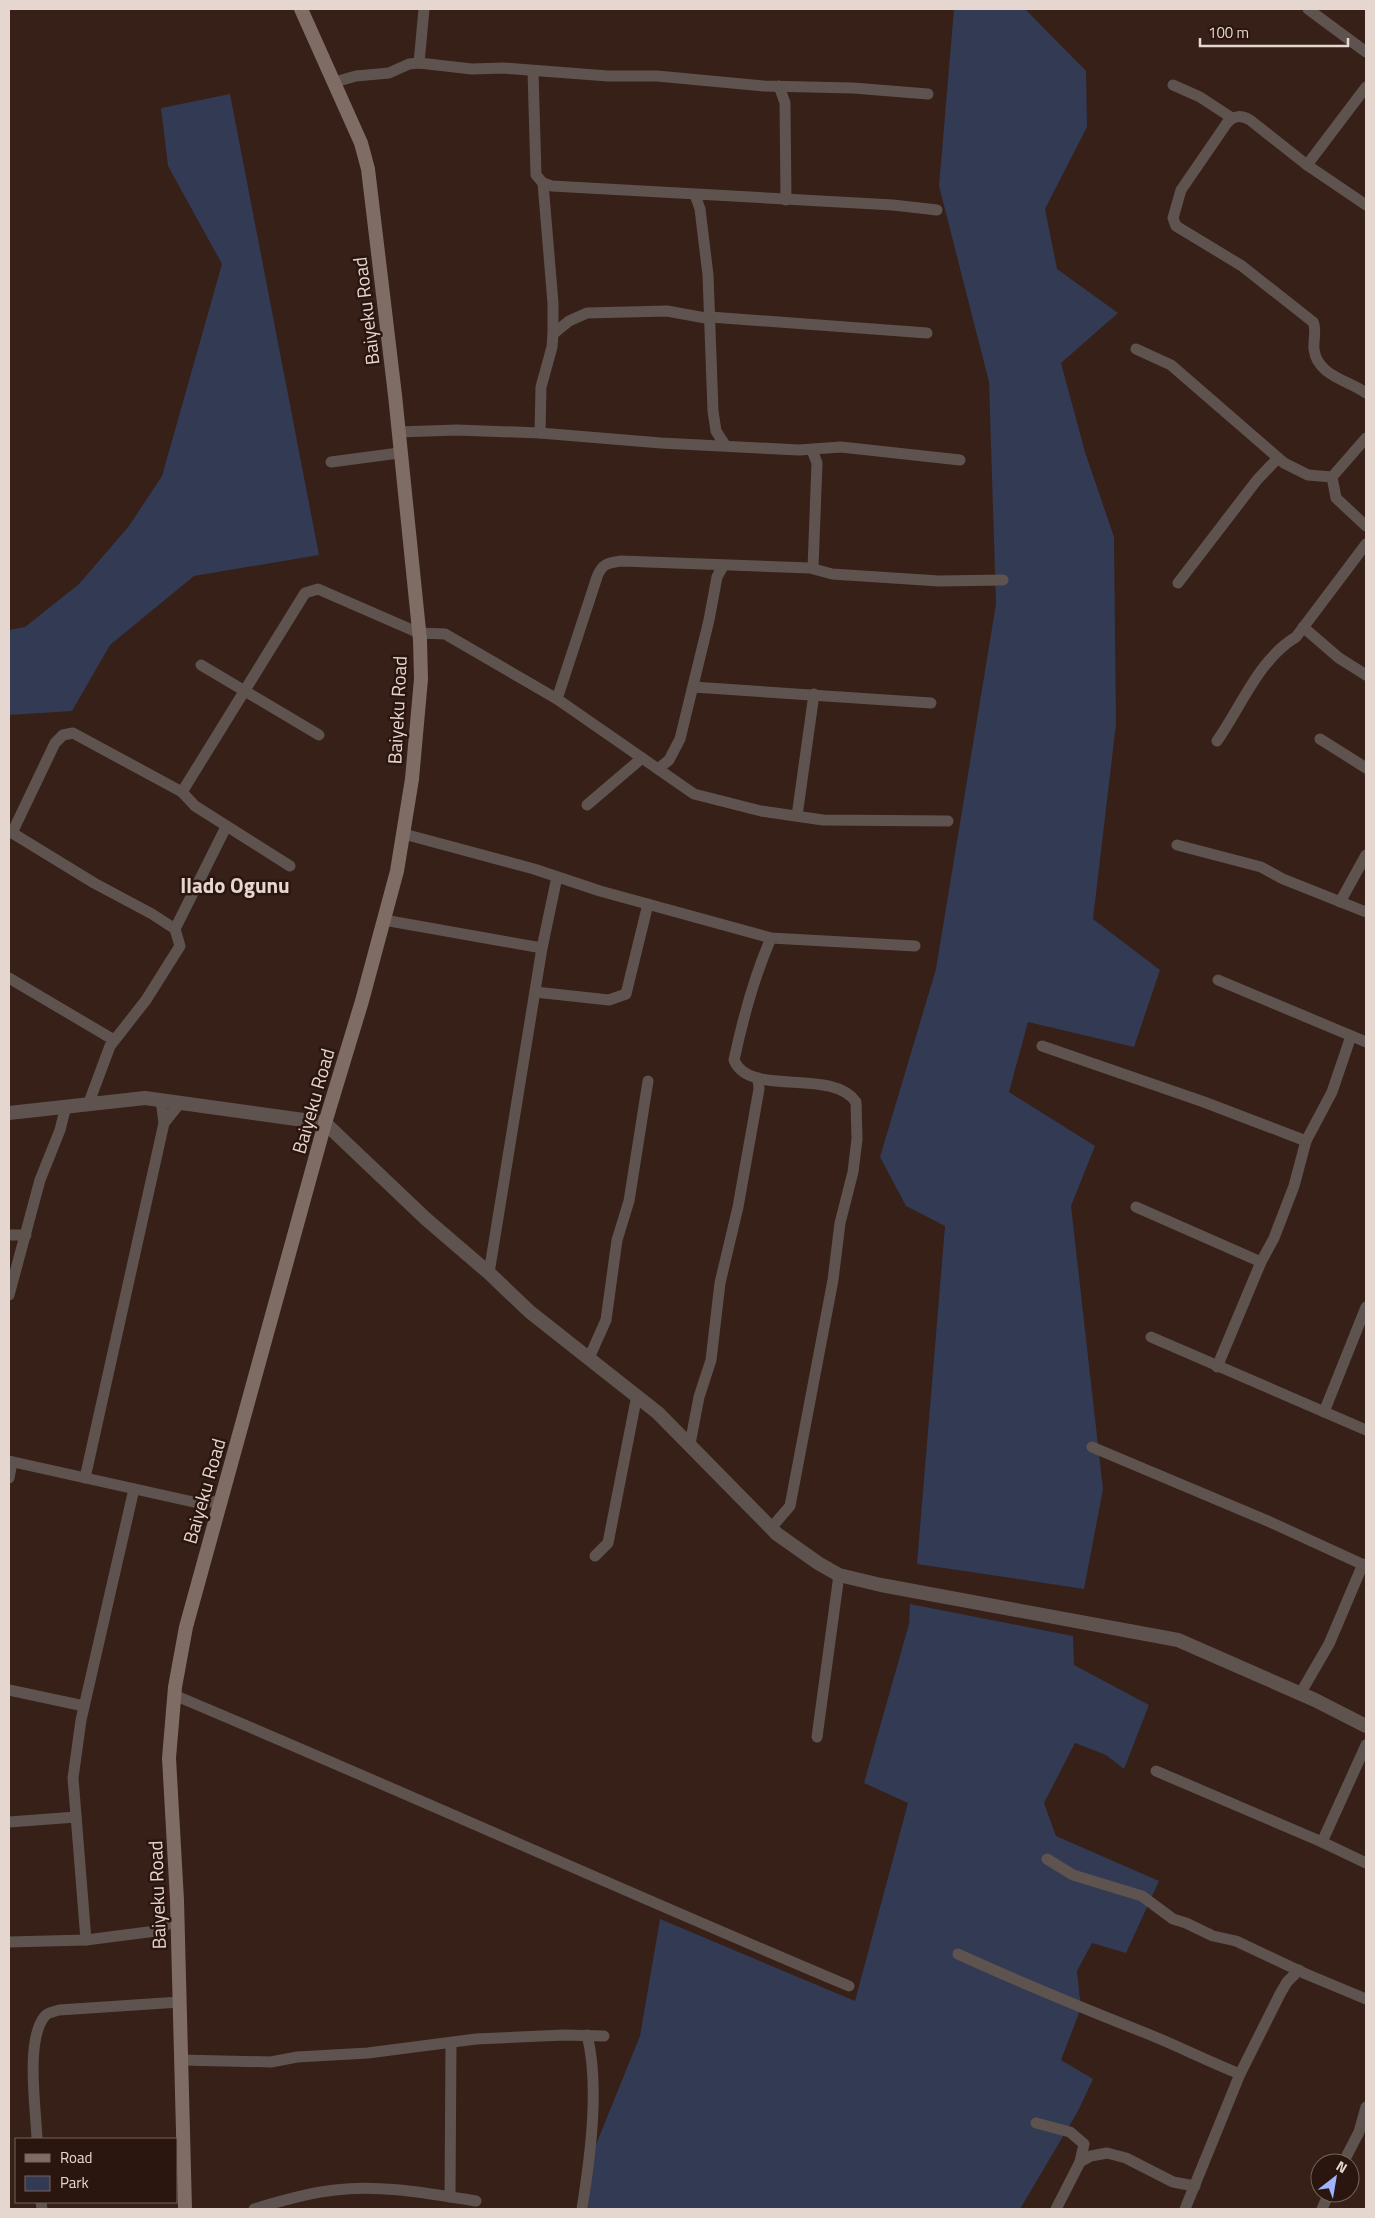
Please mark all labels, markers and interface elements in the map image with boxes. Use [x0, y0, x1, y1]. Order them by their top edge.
scale bar [1200, 15, 1348, 47]
text: 100 m [1208, 21, 1249, 44]
street label: Baiyeku Road [345, 255, 387, 367]
street label: Baiyeku Road [379, 655, 414, 765]
district label: Ilado Ogunu [180, 869, 290, 901]
street label: Baiyeku Road [284, 1045, 341, 1157]
street label: Baiyeku Road [175, 1435, 232, 1547]
street label: Baiyeku Road [140, 1840, 173, 1950]
legend [15, 2138, 178, 2203]
text: Road [60, 2146, 92, 2169]
north arrow [1310, 2153, 1360, 2203]
text: N [1332, 2155, 1352, 2178]
text: Park [60, 2171, 89, 2194]

